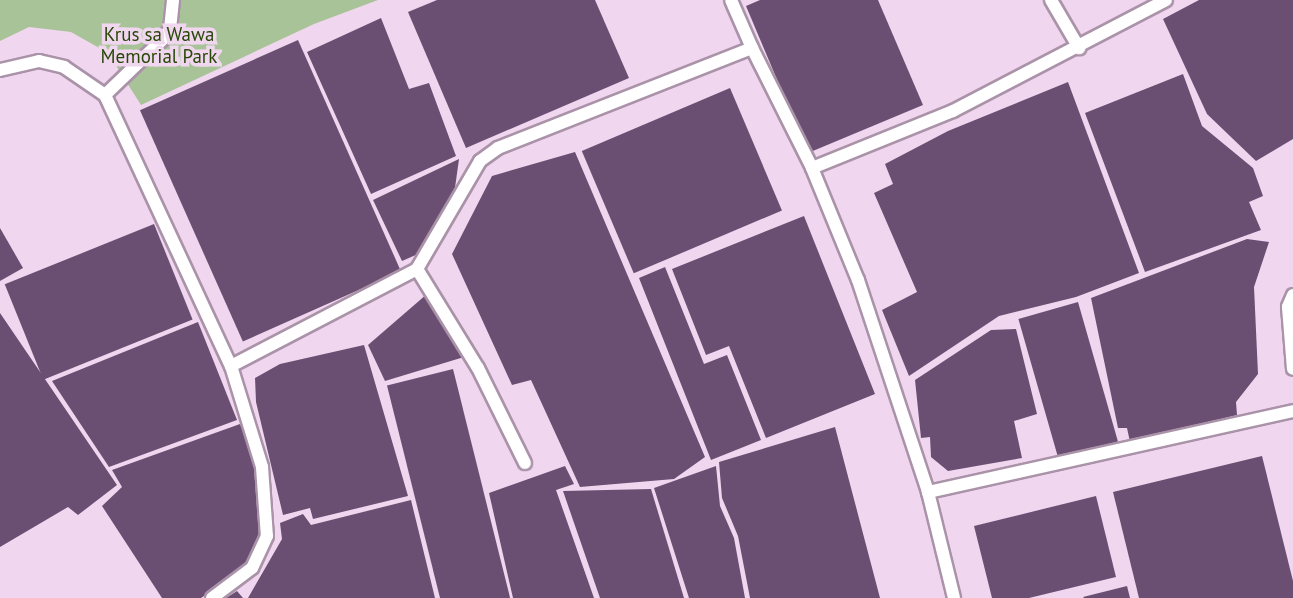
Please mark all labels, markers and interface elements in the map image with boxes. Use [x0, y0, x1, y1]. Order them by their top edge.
park label: Krus sa Wawa Memorial Park [101, 24, 217, 68]

